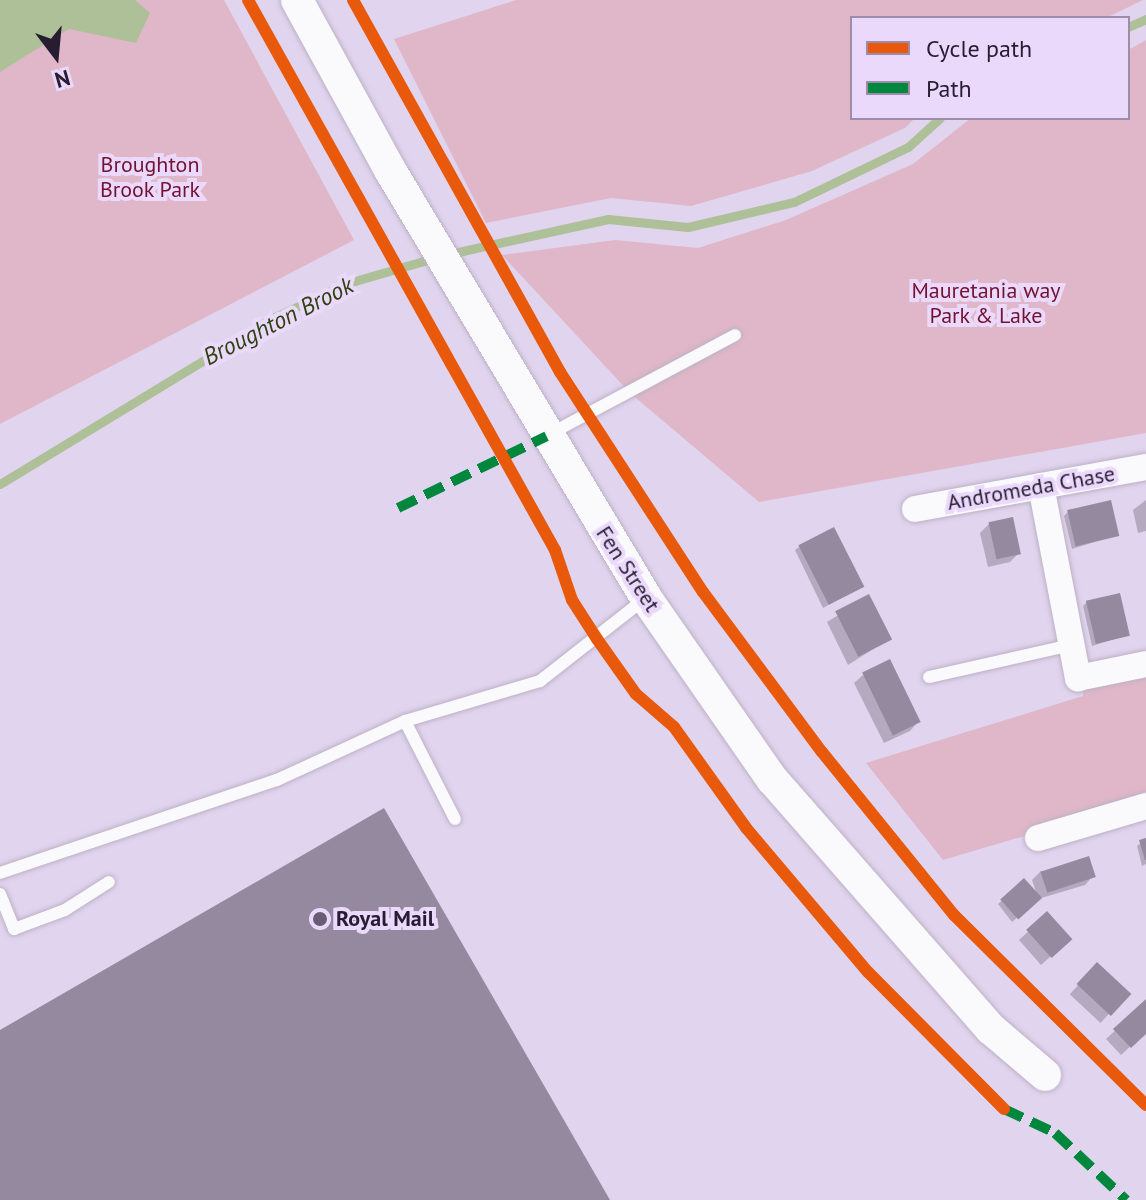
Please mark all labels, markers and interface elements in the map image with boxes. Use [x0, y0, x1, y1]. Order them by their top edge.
north arrow [16, 16, 96, 96]
legend [850, 16, 1130, 120]
text: Cycle path [926, 33, 1032, 64]
text: N [52, 64, 73, 95]
text: Path [926, 73, 972, 104]
park label: Broughton Brook Park [100, 151, 200, 202]
water label: Broughton Brook [198, 271, 358, 371]
park label: Mauretania way Park & Lake [911, 277, 1061, 328]
street label: Andromeda Chase [945, 460, 1117, 516]
street label: Fen Street [591, 521, 665, 617]
place label: Royal Mail [336, 906, 434, 932]
marker: Royal Mail [311, 910, 329, 928]

